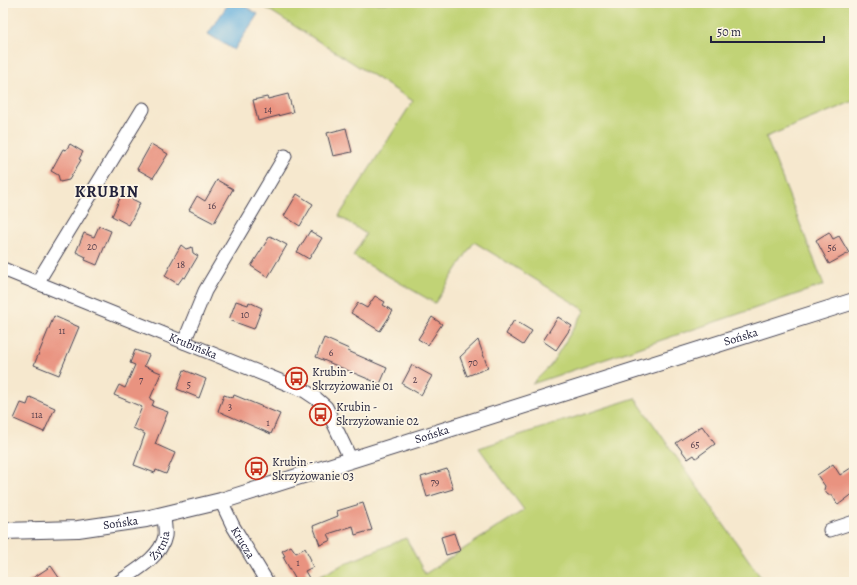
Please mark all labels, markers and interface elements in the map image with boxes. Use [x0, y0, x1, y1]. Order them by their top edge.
scale bar [711, 18, 824, 44]
text: 50 m [717, 24, 741, 40]
house number: 14 [264, 103, 272, 116]
district label: KRUBIN [75, 181, 139, 203]
house number: 16 [208, 199, 216, 212]
house number: 20 [87, 240, 97, 253]
house number: 56 [828, 241, 837, 254]
house number: 18 [177, 258, 185, 271]
house number: 10 [241, 308, 249, 321]
house number: 11 [59, 324, 66, 337]
street label: Sońska [722, 324, 760, 350]
street label: Krubińska [166, 329, 220, 363]
house number: 6 [329, 346, 334, 359]
house number: 70 [468, 356, 478, 369]
place label: Krubin - Skrzyżowanie 01 [312, 364, 393, 394]
bus stop icon: Krubin - Skrzyżowanie 01 [283, 366, 309, 392]
house number: 7 [139, 373, 144, 386]
house number: 2 [413, 373, 418, 386]
house number: 5 [187, 378, 191, 391]
place label: Krubin - Skrzyżowanie 02 [336, 399, 419, 429]
house number: 3 [228, 400, 232, 413]
bus stop icon: Krubin - Skrzyżowanie 02 [307, 401, 333, 427]
house number: 11a [31, 408, 43, 421]
house number: 1 [266, 416, 270, 429]
street label: Sońska [413, 421, 451, 447]
house number: 65 [691, 438, 699, 451]
place label: Krubin - Skrzyżowanie 03 [272, 454, 354, 484]
bus stop icon: Krubin - Skrzyżowanie 03 [244, 456, 270, 482]
house number: 79 [431, 475, 440, 488]
street label: Sońska [102, 512, 139, 533]
street label: Krucza [227, 523, 259, 562]
street label: Żytnia [146, 530, 173, 564]
house number: 1 [296, 556, 300, 569]

